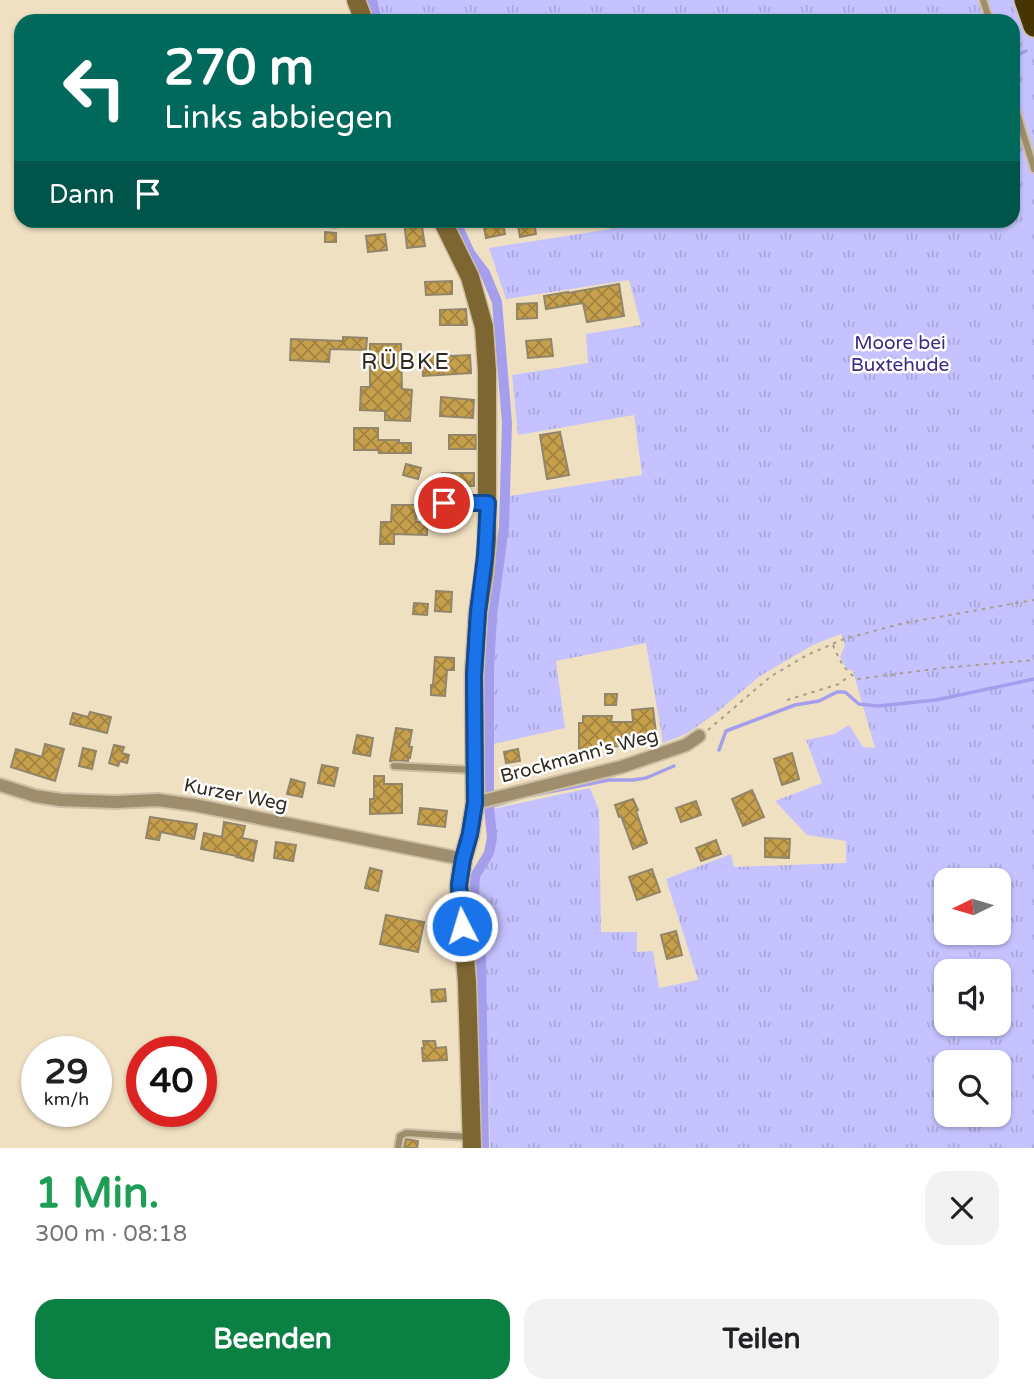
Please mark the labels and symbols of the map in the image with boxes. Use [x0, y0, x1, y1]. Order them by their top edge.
park label: Moore bei Buxtehude [851, 332, 949, 376]
district label: RÜBKE [361, 348, 451, 376]
pin [414, 473, 474, 533]
street label: Brockmann's Weg [498, 724, 661, 788]
street label: Kurzer Weg [182, 774, 289, 816]
north arrow [934, 868, 1012, 945]
position arrow [425, 889, 499, 963]
speed limit sign: 40 [126, 1036, 217, 1127]

